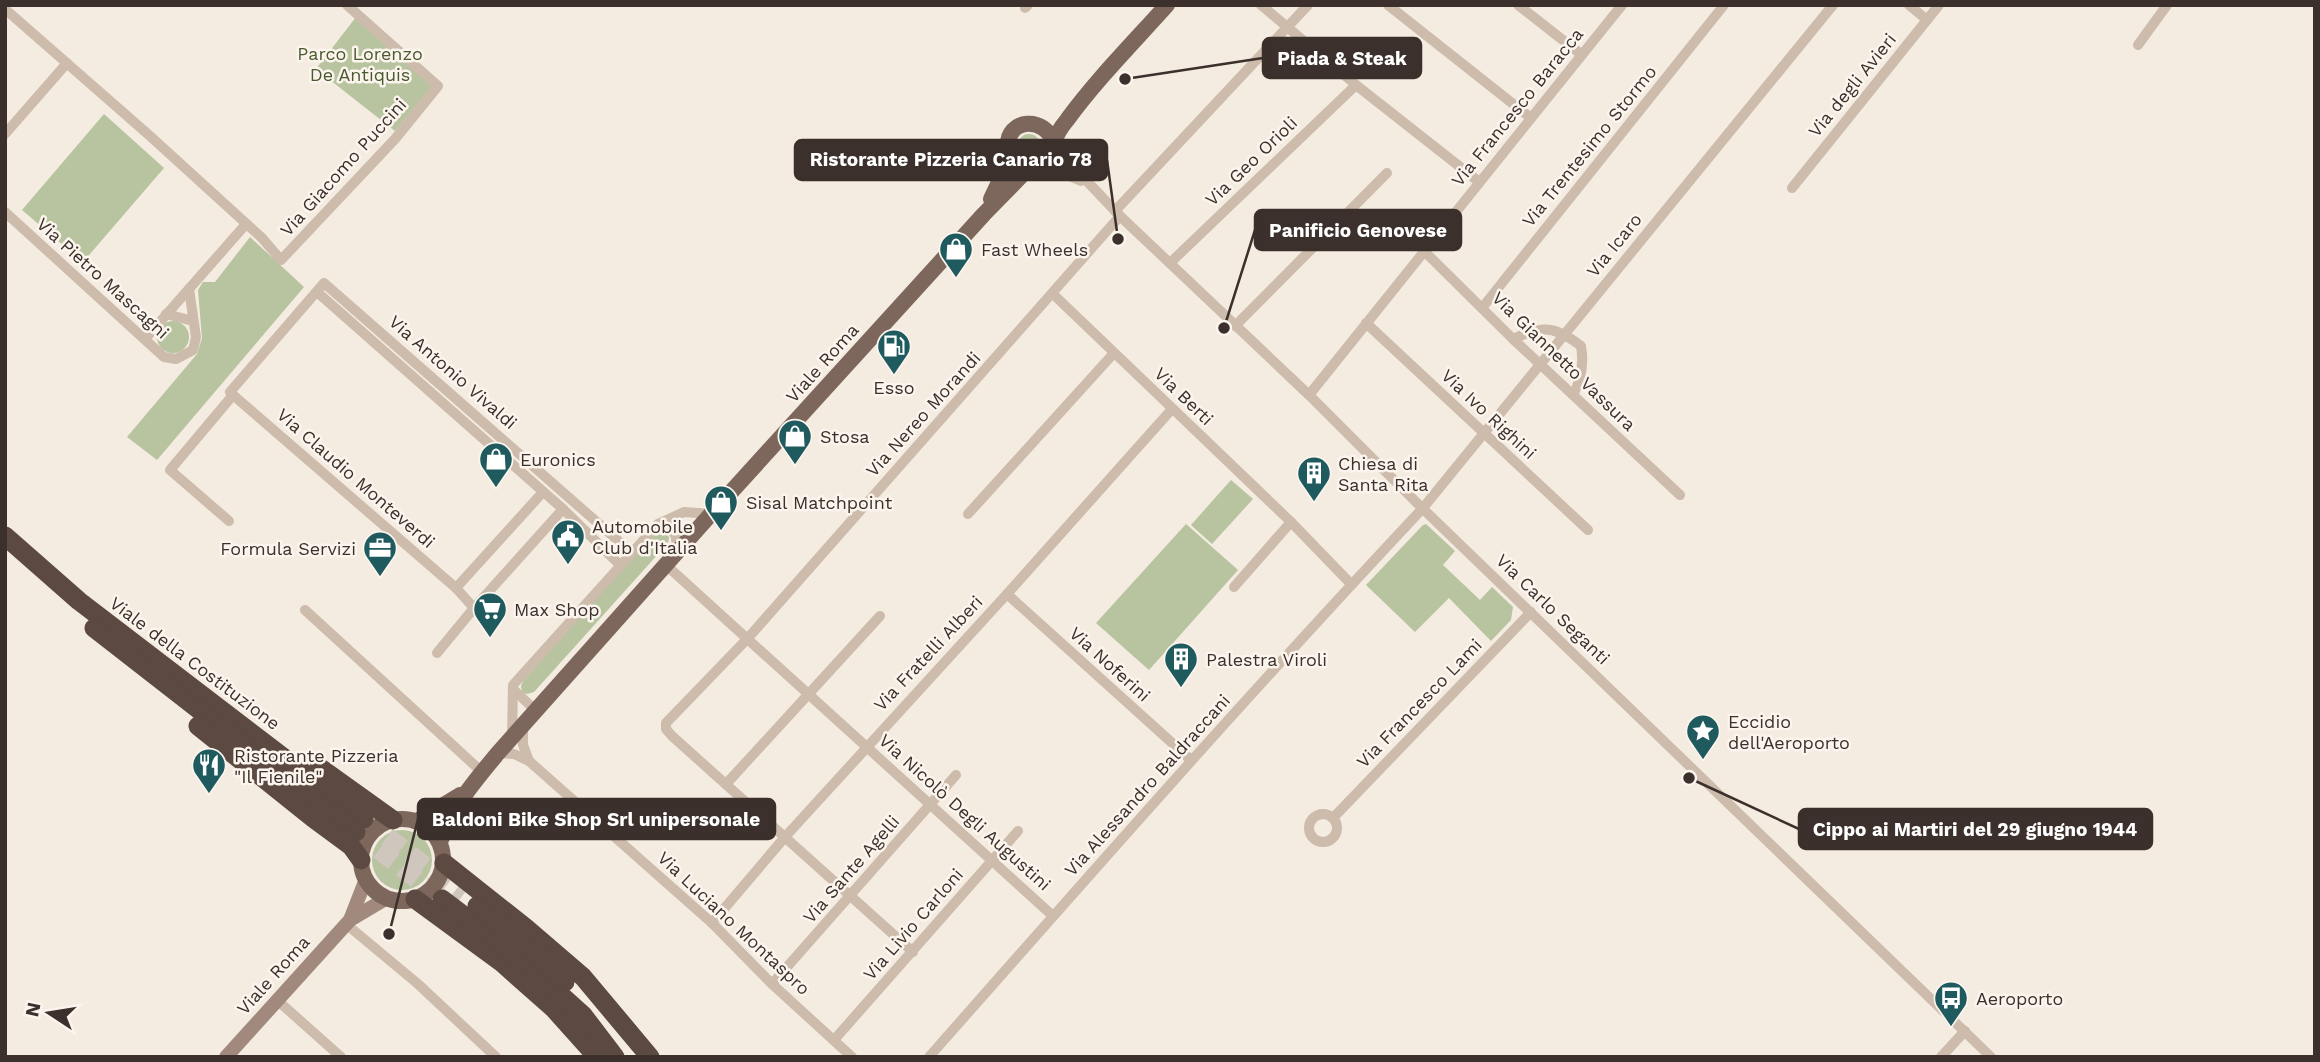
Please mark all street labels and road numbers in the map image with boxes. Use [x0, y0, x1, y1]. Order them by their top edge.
street label: Via Francesco Baracca [1447, 24, 1587, 190]
street label: Via degli Avieri [1804, 29, 1900, 141]
street label: Via Trentesimo Stormo [1517, 61, 1661, 231]
street label: Via Giacomo Puccini [276, 94, 410, 240]
street label: Via Geo Orioli [1201, 112, 1301, 210]
street label: Via Icaro [1582, 209, 1646, 281]
street label: Via Pietro Mascagni [33, 213, 173, 343]
street label: Via Giannetto Vassura [1488, 287, 1640, 435]
street label: Via Antonio Vivaldi [385, 311, 521, 433]
street label: Viale Roma [781, 319, 863, 407]
street label: Via Nereo Morandi [861, 347, 985, 481]
street label: Via Berti [1150, 363, 1218, 429]
street label: Via Ivo Righini [1437, 365, 1541, 463]
street label: Via Claudio Monteverdi [273, 404, 439, 552]
street label: Via Carlo Seganti [1492, 549, 1614, 669]
street label: Via Fratelli Alberi [869, 591, 987, 715]
street label: Viale della Costituzione [106, 592, 284, 734]
street label: Via Noferini [1065, 622, 1155, 706]
street label: Via Francesco Lami [1352, 634, 1486, 772]
street label: Via Alessandro Baldraccani [1060, 690, 1234, 880]
street label: Via Nicolò Degli Augustini [875, 729, 1055, 895]
street label: Via Sante Agelli [798, 811, 904, 927]
street label: Via Luciano Montaspro [653, 847, 815, 999]
street label: Via Livio Carloni [859, 864, 967, 984]
street label: Viale Roma [232, 931, 314, 1019]

